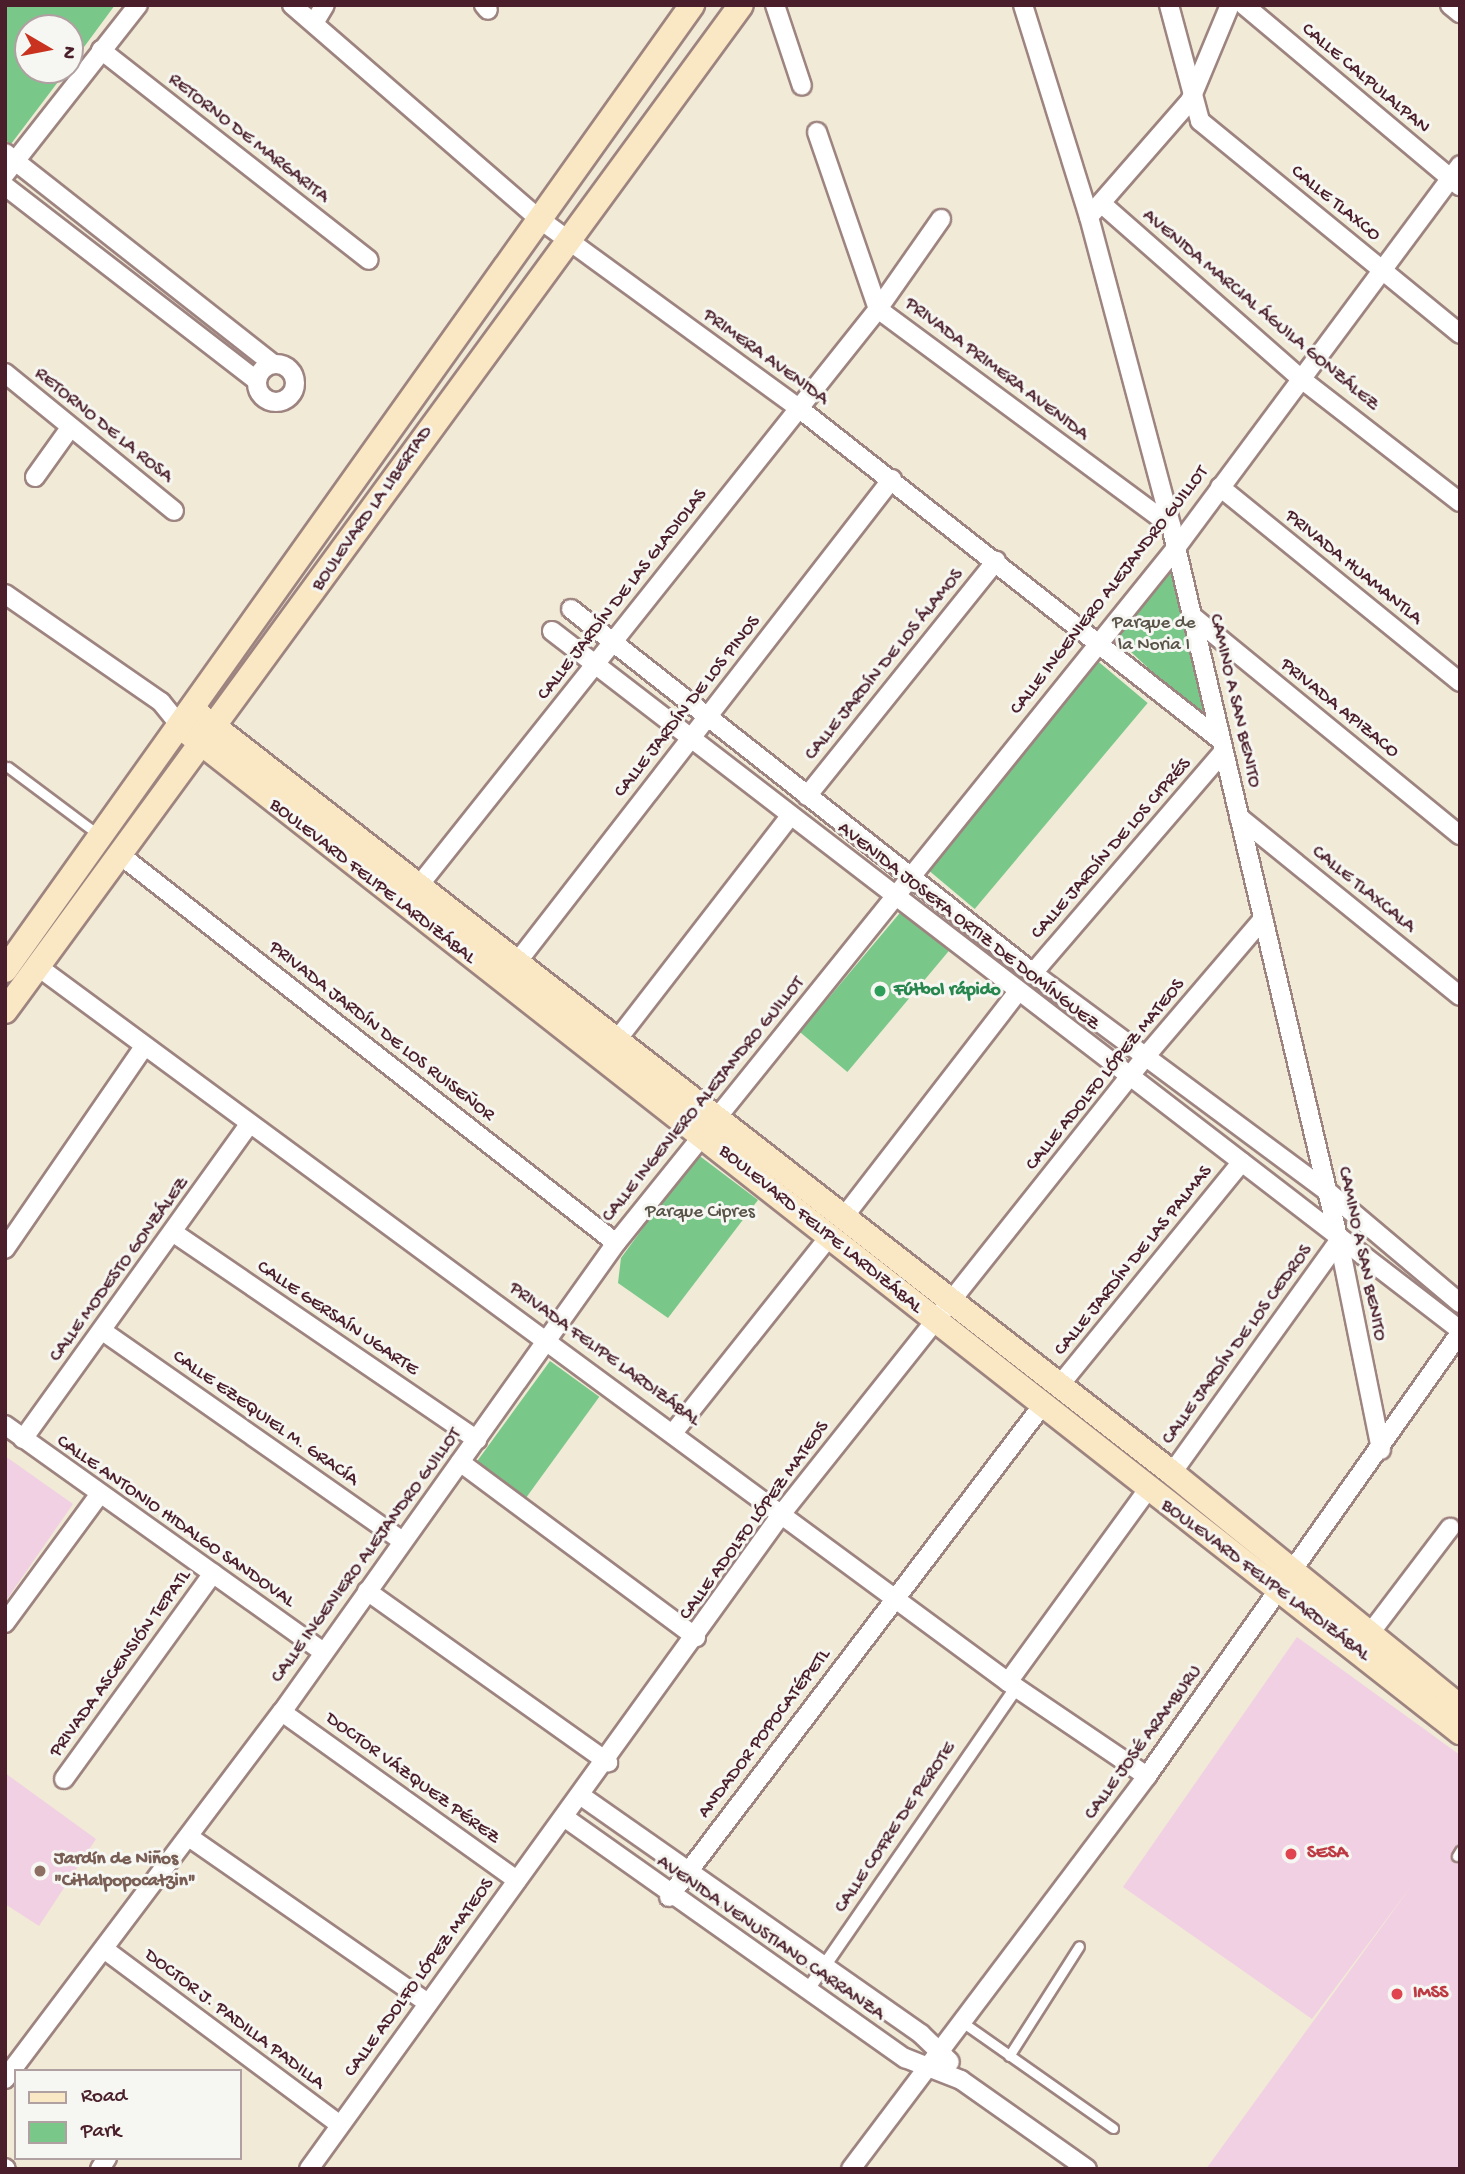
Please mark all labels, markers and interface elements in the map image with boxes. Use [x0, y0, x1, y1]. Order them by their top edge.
north arrow [14, 14, 84, 84]
street label: CALLE CALPULALPAN [1296, 19, 1434, 139]
text: N [56, 44, 81, 60]
street label: RETORNO DE MARGARITA [163, 69, 333, 209]
street label: CALLE TLAXCO [1285, 161, 1385, 247]
street label: AVENIDA MARCIAL ÁGUILA GONZÁLEZ [1137, 205, 1383, 417]
street label: PRIVADA PRIMERA AVENIDA [899, 293, 1093, 447]
street label: PRIMERA AVENIDA [698, 305, 832, 411]
street label: RETORNO DE LA ROSA [29, 363, 177, 489]
street label: BOULEVARD LA LIBERTAD [307, 422, 439, 596]
street label: CALLE INGENIERO ALEJANDRO GUILLOT [1006, 462, 1214, 720]
street label: CALLE JARDÍN DE LAS GLADIOLAS [533, 485, 713, 705]
street label: PRIVADA HUAMANTLA [1280, 506, 1426, 630]
street label: CALLE JARDÍN DE LOS ÁLAMOS [801, 565, 969, 765]
street label: CALLE JARDÍN DE LOS PINOS [610, 611, 766, 803]
street label: CAMINO A SAN BENITO [1203, 612, 1265, 790]
park label: Parque de la Noria I [1112, 613, 1196, 657]
street label: PRIVADA APIZACO [1275, 654, 1403, 764]
street label: CALLE JARDÍN DE LOS CIPRÉS [1027, 754, 1197, 944]
street label: BOULEVARD FELIPE LARDIZÁBAL [264, 794, 480, 970]
street label: AVENIDA JOSEFA ORTIZ DE DOMÍNGUEZ [832, 818, 1104, 1036]
street label: CALLE TLAXCALA [1306, 841, 1420, 939]
street label: PRIVADA JARDÍN DE LOS RUISEÑOR [264, 937, 498, 1127]
street label: CALLE INGENIERO ALEJANDRO GUILLOT [598, 973, 810, 1227]
street label: CALLE ADOLFO LÓPEZ MATEOS [1021, 974, 1191, 1176]
place label: Fútbol rápido [894, 980, 1001, 1002]
marker: Fútbol rápido [872, 983, 888, 999]
street label: BOULEVARD FELIPE LARDIZÁBAL [713, 1141, 927, 1319]
street label: CALLE JARDÍN DE LAS PALMAS [1050, 1161, 1218, 1361]
street label: CAMINO A SAN BENITO [1331, 1165, 1391, 1343]
street label: CALLE MODESTO GONZÁLEZ [45, 1173, 195, 1367]
park label: Parque Cipres [645, 1202, 755, 1224]
street label: CALLE JARDÍN DE LOS CEDROS [1158, 1240, 1318, 1450]
street label: CALLE GERSAÍN UGARTE [252, 1256, 422, 1382]
street label: PRIVADA FELIPE LARDIZÁBAL [504, 1278, 704, 1432]
street label: CALLE EZEQUIEL M. GRACÍA [167, 1346, 363, 1492]
street label: CALLE ADOLFO LÓPEZ MATEOS [675, 1417, 835, 1625]
street label: CALLE INGENIERO ALEJANDRO GUILLOT [267, 1424, 467, 1688]
street label: CALLE ANTONIO HIDALGO SANDOVAL [51, 1431, 299, 1613]
street label: BOULEVARD FELIPE LARDIZÁBAL [1156, 1495, 1374, 1667]
street label: PRIVADA ASCENSIÓN TEPATL [45, 1566, 197, 1762]
street label: ANDADOR POPOCATÉPETL [694, 1645, 836, 1823]
street label: CALLE JOSÉ ARAMBURU [1080, 1661, 1208, 1825]
street label: DOCTOR VÁZQUEZ PÉREZ [320, 1708, 504, 1850]
street label: CALLE COFRE DE PEROTE [830, 1738, 962, 1918]
place label: SESA [1307, 1843, 1348, 1865]
marker: SESA [1281, 1844, 1301, 1864]
place label: Jardín de Niños "Citlalpopocatzin" [54, 1849, 196, 1893]
street label: AVENIDA VENUSTIANO CARRANZA [652, 1851, 888, 2027]
marker: Jardín de Niños "Citlalpopocatzin" [32, 1863, 48, 1879]
street label: CALLE ADOLFO LÓPEZ MATEOS [340, 1874, 500, 2082]
street label: DOCTOR J. PADILLA PADILLA [139, 1945, 329, 2095]
place label: IMSS [1413, 1983, 1448, 2005]
marker: IMSS [1387, 1984, 1407, 2004]
legend [14, 2069, 242, 2160]
text: Road [81, 2085, 127, 2110]
text: Park [81, 2120, 121, 2145]

